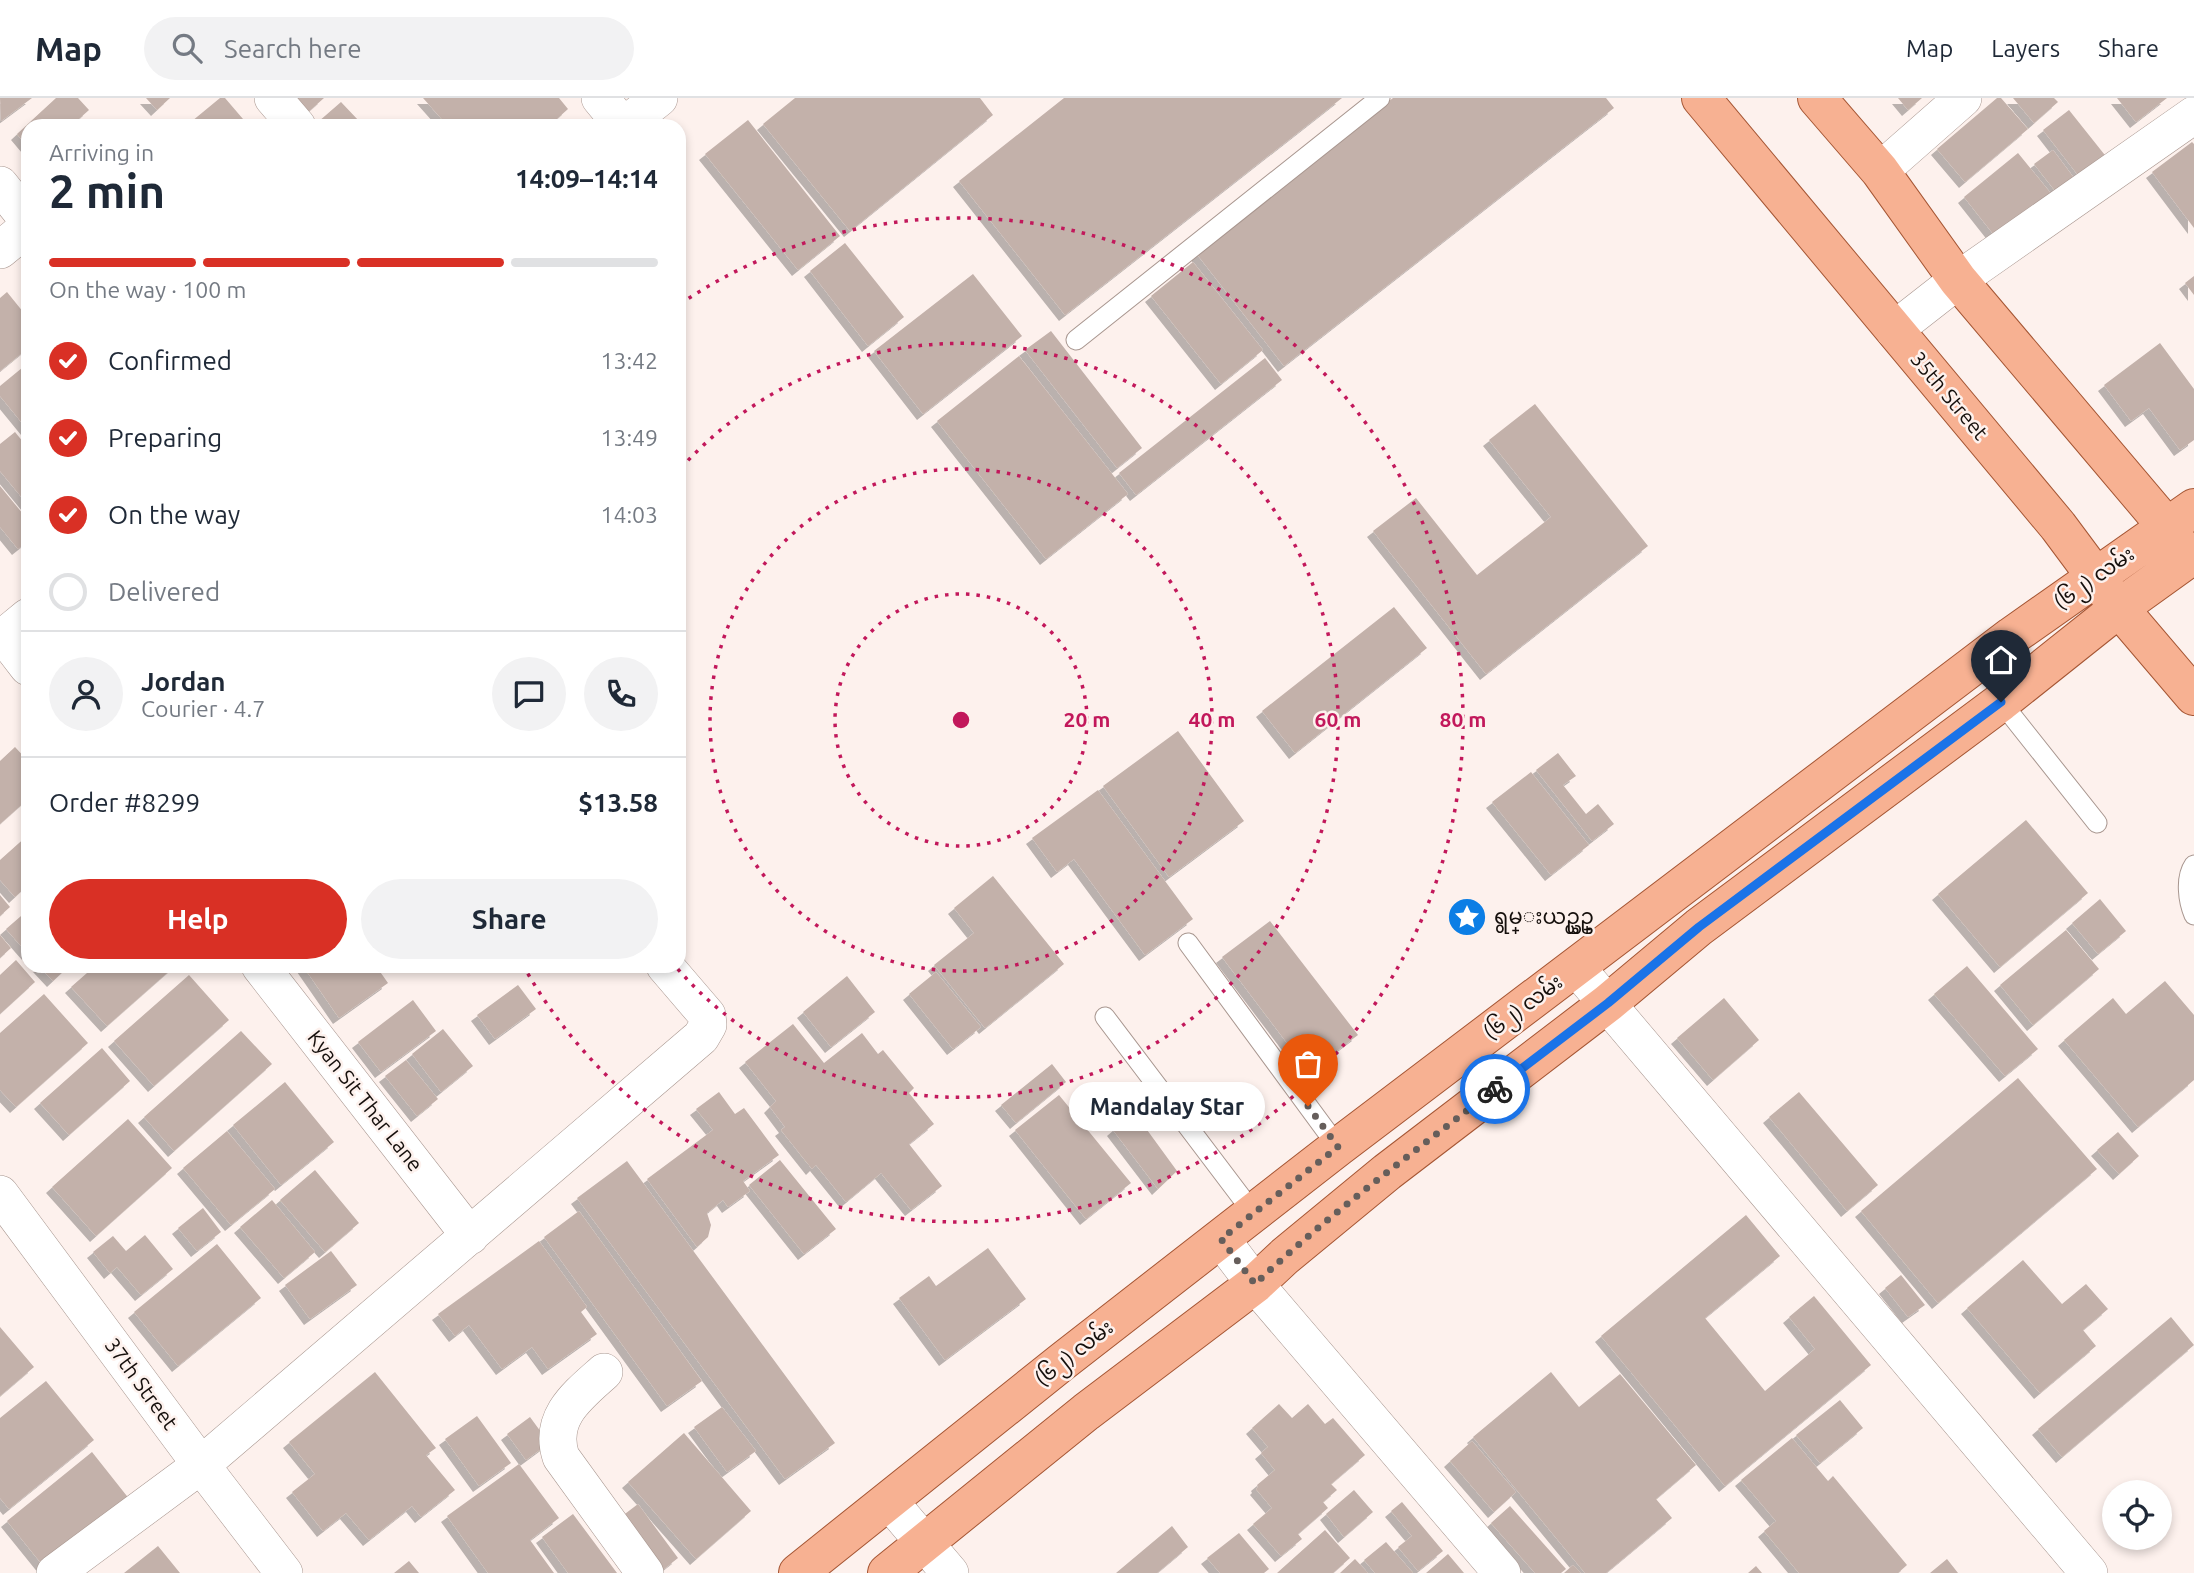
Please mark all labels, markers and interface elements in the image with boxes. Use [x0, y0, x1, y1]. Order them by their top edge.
search box [144, 17, 634, 80]
icon: search [168, 29, 206, 67]
text: Map [35, 30, 102, 67]
text: Search here [224, 34, 362, 63]
text: Map [1906, 35, 1953, 62]
text: Layers [1991, 35, 2060, 62]
text: Share [2098, 35, 2159, 62]
text: Arriving in [49, 140, 154, 165]
text: 14:09–14:14 [515, 164, 658, 193]
text: 2 min [49, 165, 165, 217]
text: On the way · 100 m [49, 277, 246, 302]
icon: check [49, 342, 87, 380]
text: Confirmed [108, 346, 232, 375]
street label: 35th Street [1906, 347, 1993, 444]
text: 13:42 [600, 348, 658, 373]
icon: check [49, 419, 87, 457]
text: Preparing [108, 423, 222, 452]
text: 13:49 [600, 425, 658, 450]
icon: check [49, 496, 87, 534]
text: On the way [108, 500, 240, 529]
text: 14:03 [600, 502, 658, 527]
street label: (၆၂) လမ်း [2047, 538, 2142, 618]
text: Delivered [108, 577, 220, 606]
pin [1971, 630, 2031, 702]
icon: home [1982, 641, 2020, 679]
button: person [49, 657, 123, 731]
button: chat [492, 657, 566, 731]
button: phone [584, 657, 658, 731]
text: Jordan [141, 667, 226, 696]
text: Courier · 4.7 [141, 696, 265, 721]
text: 20 m [1064, 707, 1110, 731]
text: 40 m [1189, 707, 1235, 731]
text: 60 m [1315, 707, 1361, 731]
text: 80 m [1440, 707, 1486, 731]
centre of rings [949, 708, 973, 732]
text: Order #8299 [49, 788, 200, 817]
text: $13.58 [578, 788, 658, 817]
button: Help [49, 879, 347, 959]
button: Share [361, 879, 658, 959]
place icon: ရွမ္းယဥ္ယဥ္ [1446, 896, 1488, 938]
place label: ရွမ္းယဥ္ယဥ္ [1494, 904, 1594, 934]
street label: (၆၂) လမ်း [1476, 966, 1570, 1048]
street label: Kyan Sit Thar Lane [303, 1025, 428, 1175]
pin [1278, 1034, 1338, 1106]
icon: bag [1289, 1045, 1327, 1083]
courier [1460, 1054, 1530, 1124]
icon: bike [1476, 1070, 1514, 1108]
callout: Mandalay Star [1070, 1082, 1266, 1130]
text: Mandalay Star [1090, 1094, 1244, 1119]
street label: (၆၂) လမ်း [1028, 1312, 1121, 1395]
street label: 37th Street [101, 1333, 183, 1434]
map controls [2102, 1480, 2172, 1550]
button: locate [2102, 1480, 2172, 1550]

